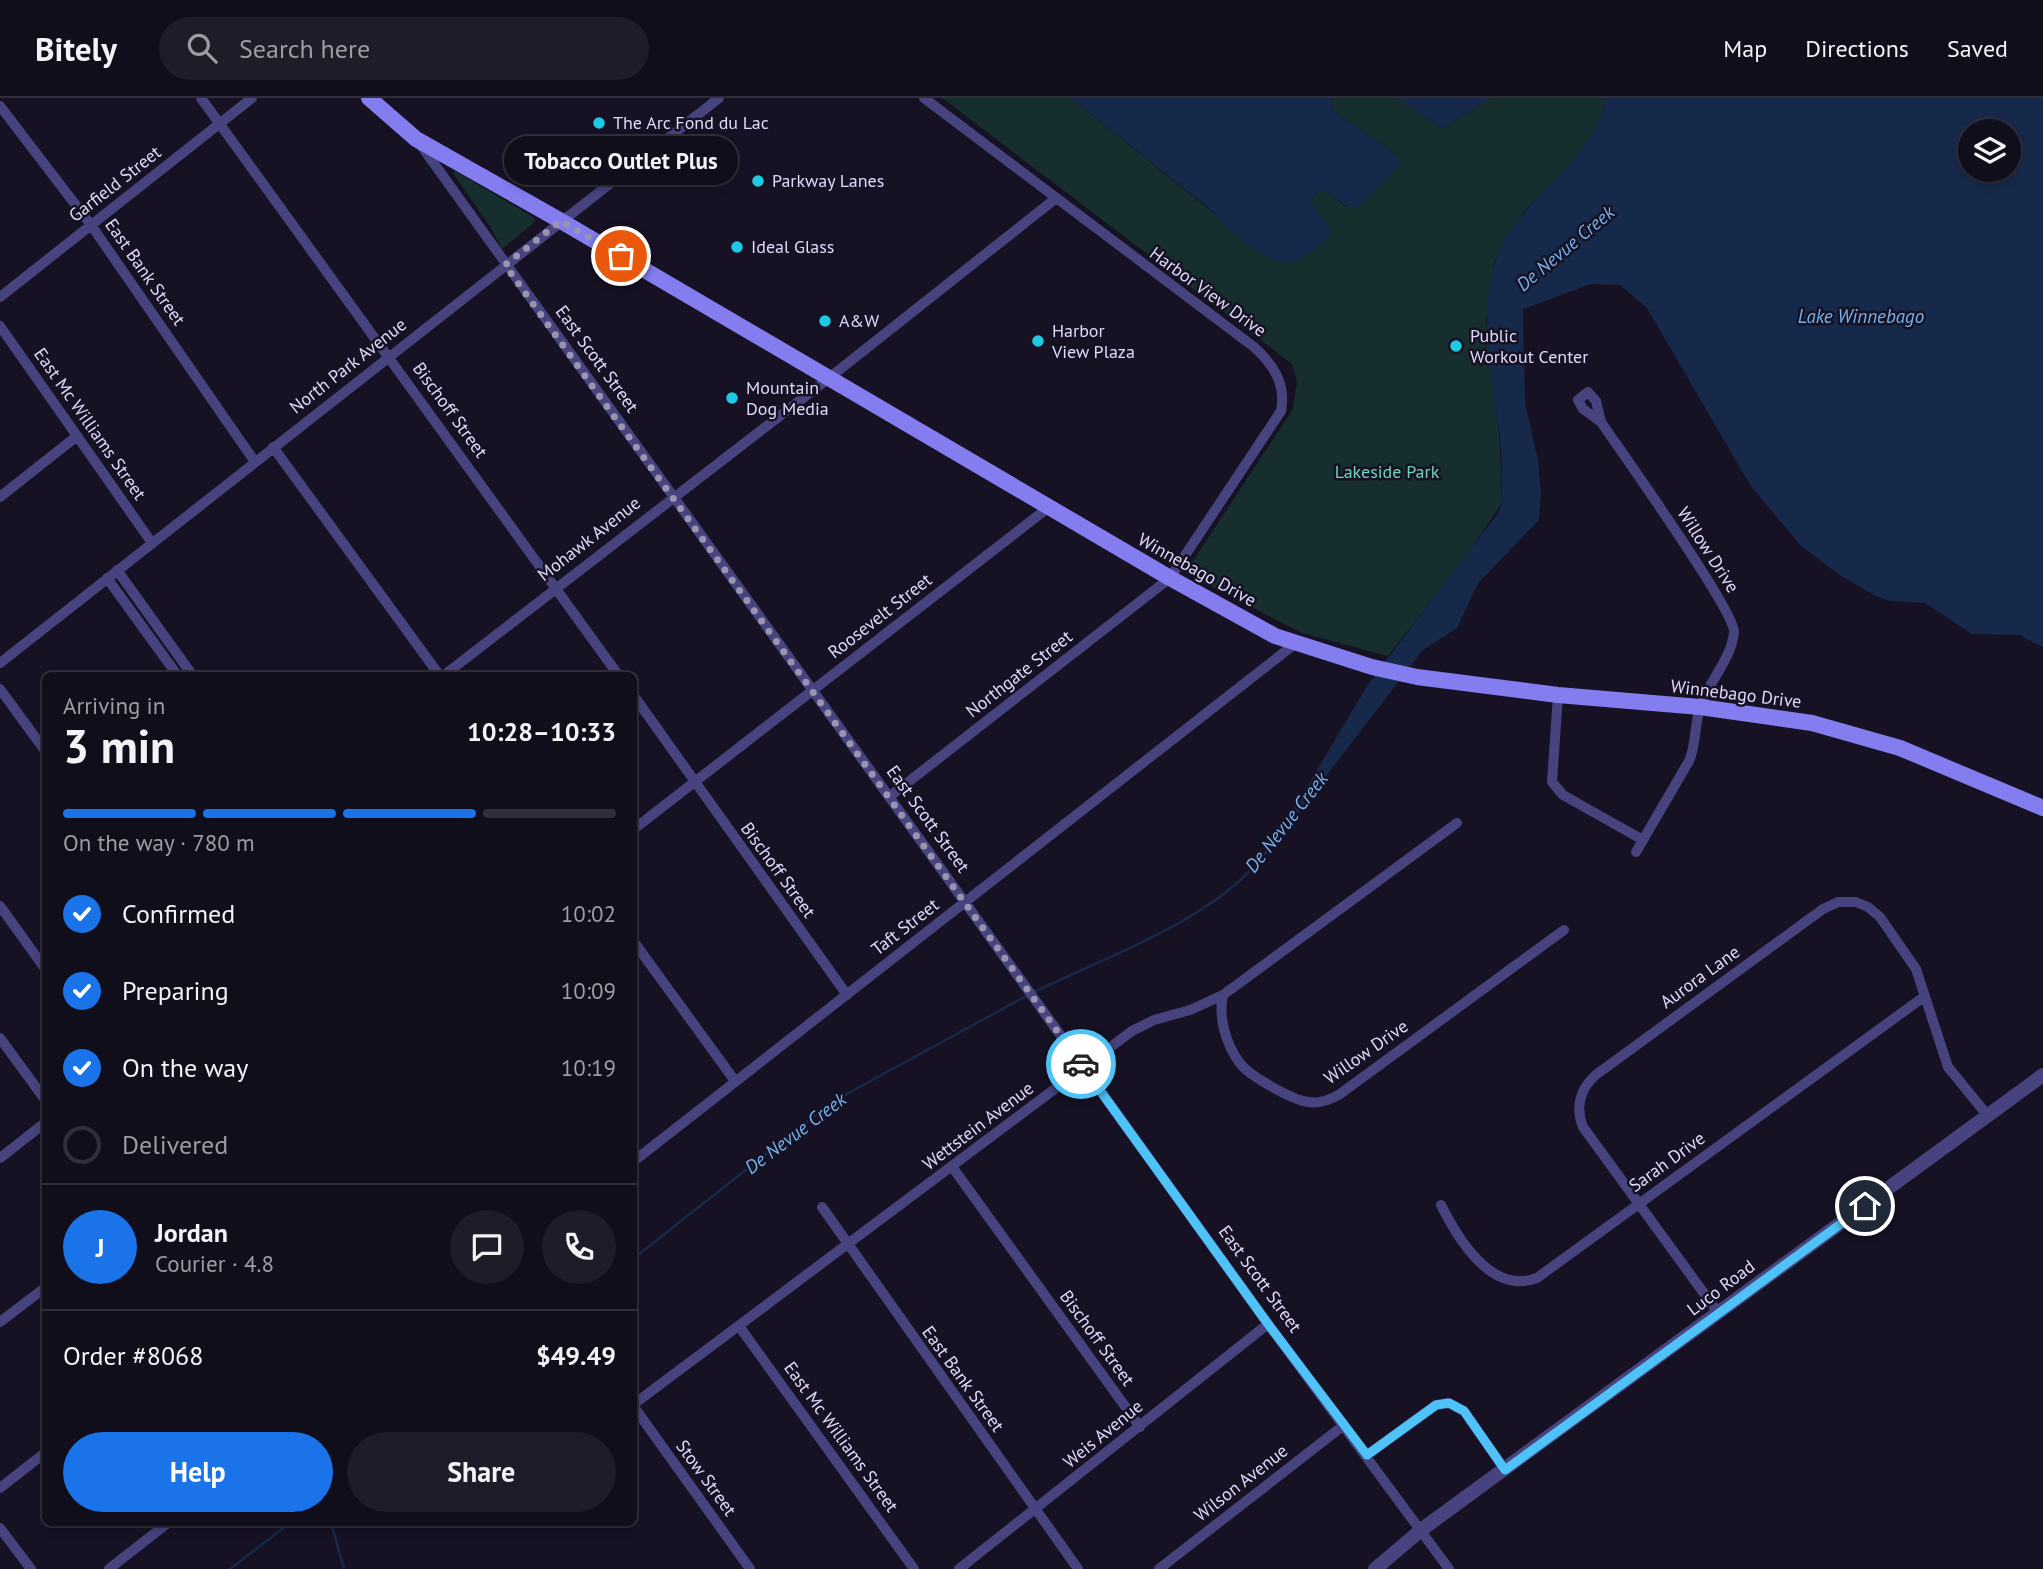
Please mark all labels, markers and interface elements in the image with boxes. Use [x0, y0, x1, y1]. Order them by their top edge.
search box [159, 17, 649, 80]
text: Bitely [35, 27, 117, 70]
icon: search [183, 29, 221, 67]
text: Search here [239, 32, 370, 65]
text: Map [1723, 33, 1767, 64]
text: Directions [1805, 33, 1909, 64]
text: Saved [1947, 33, 2008, 64]
place label: The Arc Fond du Lac [613, 111, 769, 134]
marker: The Arc Fond du Lac [591, 115, 607, 131]
map controls [1958, 119, 2021, 182]
button: layers [1958, 119, 2021, 182]
callout: Tobacco Outlet Plus [504, 137, 738, 186]
street label: Garfield Street [64, 140, 165, 227]
text: Tobacco Outlet Plus [524, 146, 718, 175]
place label: Parkway Lanes [772, 169, 884, 192]
marker: Parkway Lanes [750, 173, 766, 189]
water label: De Nevue Creek [1511, 199, 1620, 296]
street label: East Bank Street [100, 214, 191, 330]
pin [591, 226, 651, 286]
place label: Ideal Glass [751, 235, 834, 258]
icon: bag [602, 237, 640, 275]
marker: Ideal Glass [729, 239, 745, 255]
street label: Harbor View Drive [1145, 241, 1271, 342]
street label: East Scott Street [551, 301, 644, 417]
water label: Lake Winnebago [1798, 304, 1924, 328]
place label: A&W [839, 309, 879, 332]
street label: North Park Avenue [285, 313, 411, 418]
marker: A&W [817, 313, 833, 329]
place label: Harbor View Plaza [1051, 319, 1135, 363]
place label: Public Workout Center [1470, 324, 1588, 368]
marker: Harbor View Plaza [1030, 333, 1046, 349]
marker: Public Workout Center [1448, 338, 1464, 354]
street label: East Mc Williams Street [29, 343, 152, 504]
street label: Bischoff Street [408, 357, 493, 462]
place label: Mountain Dog Media [746, 376, 829, 420]
marker: Mountain Dog Media [724, 390, 740, 406]
park label: Lakeside Park [1335, 460, 1440, 483]
street label: Mohawk Avenue [533, 491, 645, 586]
street label: Willow Drive [1672, 503, 1745, 597]
street label: Winnebago Drive [1134, 528, 1260, 612]
street label: Roosevelt Street [823, 568, 936, 663]
street label: Northgate Street [961, 625, 1077, 722]
street label: Winnebago Drive [1669, 674, 1803, 713]
text: Arriving in [63, 691, 165, 720]
text: 10:28–10:33 [467, 715, 616, 748]
text: 3 min [63, 716, 175, 776]
street label: East Scott Street [882, 761, 975, 877]
water label: De Nevue Creek [1239, 766, 1334, 877]
street label: Bischoff Street [736, 817, 821, 922]
text: On the way · 780 m [63, 828, 255, 857]
street label: Taft Street [866, 893, 943, 960]
icon: check [63, 895, 101, 933]
text: Confirmed [122, 897, 235, 930]
text: 10:02 [561, 899, 616, 928]
street label: Aurora Lane [1655, 940, 1744, 1013]
icon: check [63, 972, 101, 1010]
text: Preparing [122, 974, 229, 1007]
text: 10:09 [561, 976, 616, 1005]
street label: Willow Drive [1319, 1014, 1412, 1089]
courier [1046, 1029, 1116, 1099]
icon: car [1062, 1045, 1100, 1083]
icon: check [63, 1049, 101, 1087]
text: On the way [122, 1051, 248, 1084]
text: 10:19 [561, 1053, 616, 1082]
street label: Wettstein Avenue [918, 1076, 1038, 1175]
water label: De Nevue Creek [740, 1086, 852, 1179]
street label: Sarah Drive [1624, 1126, 1709, 1197]
text: Delivered [122, 1128, 228, 1161]
pin [1835, 1176, 1895, 1236]
icon: home [1846, 1187, 1884, 1225]
button: chat [450, 1210, 524, 1284]
button: phone [542, 1210, 616, 1284]
text: Jordan [155, 1216, 228, 1249]
street label: East Scott Street [1214, 1221, 1307, 1337]
text: J [96, 1231, 104, 1264]
text: Courier · 4.8 [155, 1249, 274, 1278]
street label: Luco Road [1682, 1255, 1759, 1321]
street label: Bischoff Street [1055, 1285, 1140, 1390]
street label: East Bank Street [917, 1321, 1010, 1436]
text: Order #8068 [63, 1339, 203, 1372]
text: $49.49 [536, 1339, 616, 1372]
street label: East Mc Williams Street [779, 1357, 904, 1516]
street label: Weis Avenue [1058, 1394, 1147, 1473]
button: Help [63, 1432, 333, 1512]
button: Share [347, 1432, 616, 1512]
street label: Stow Street [671, 1435, 742, 1520]
street label: Wilson Avenue [1189, 1439, 1292, 1526]

